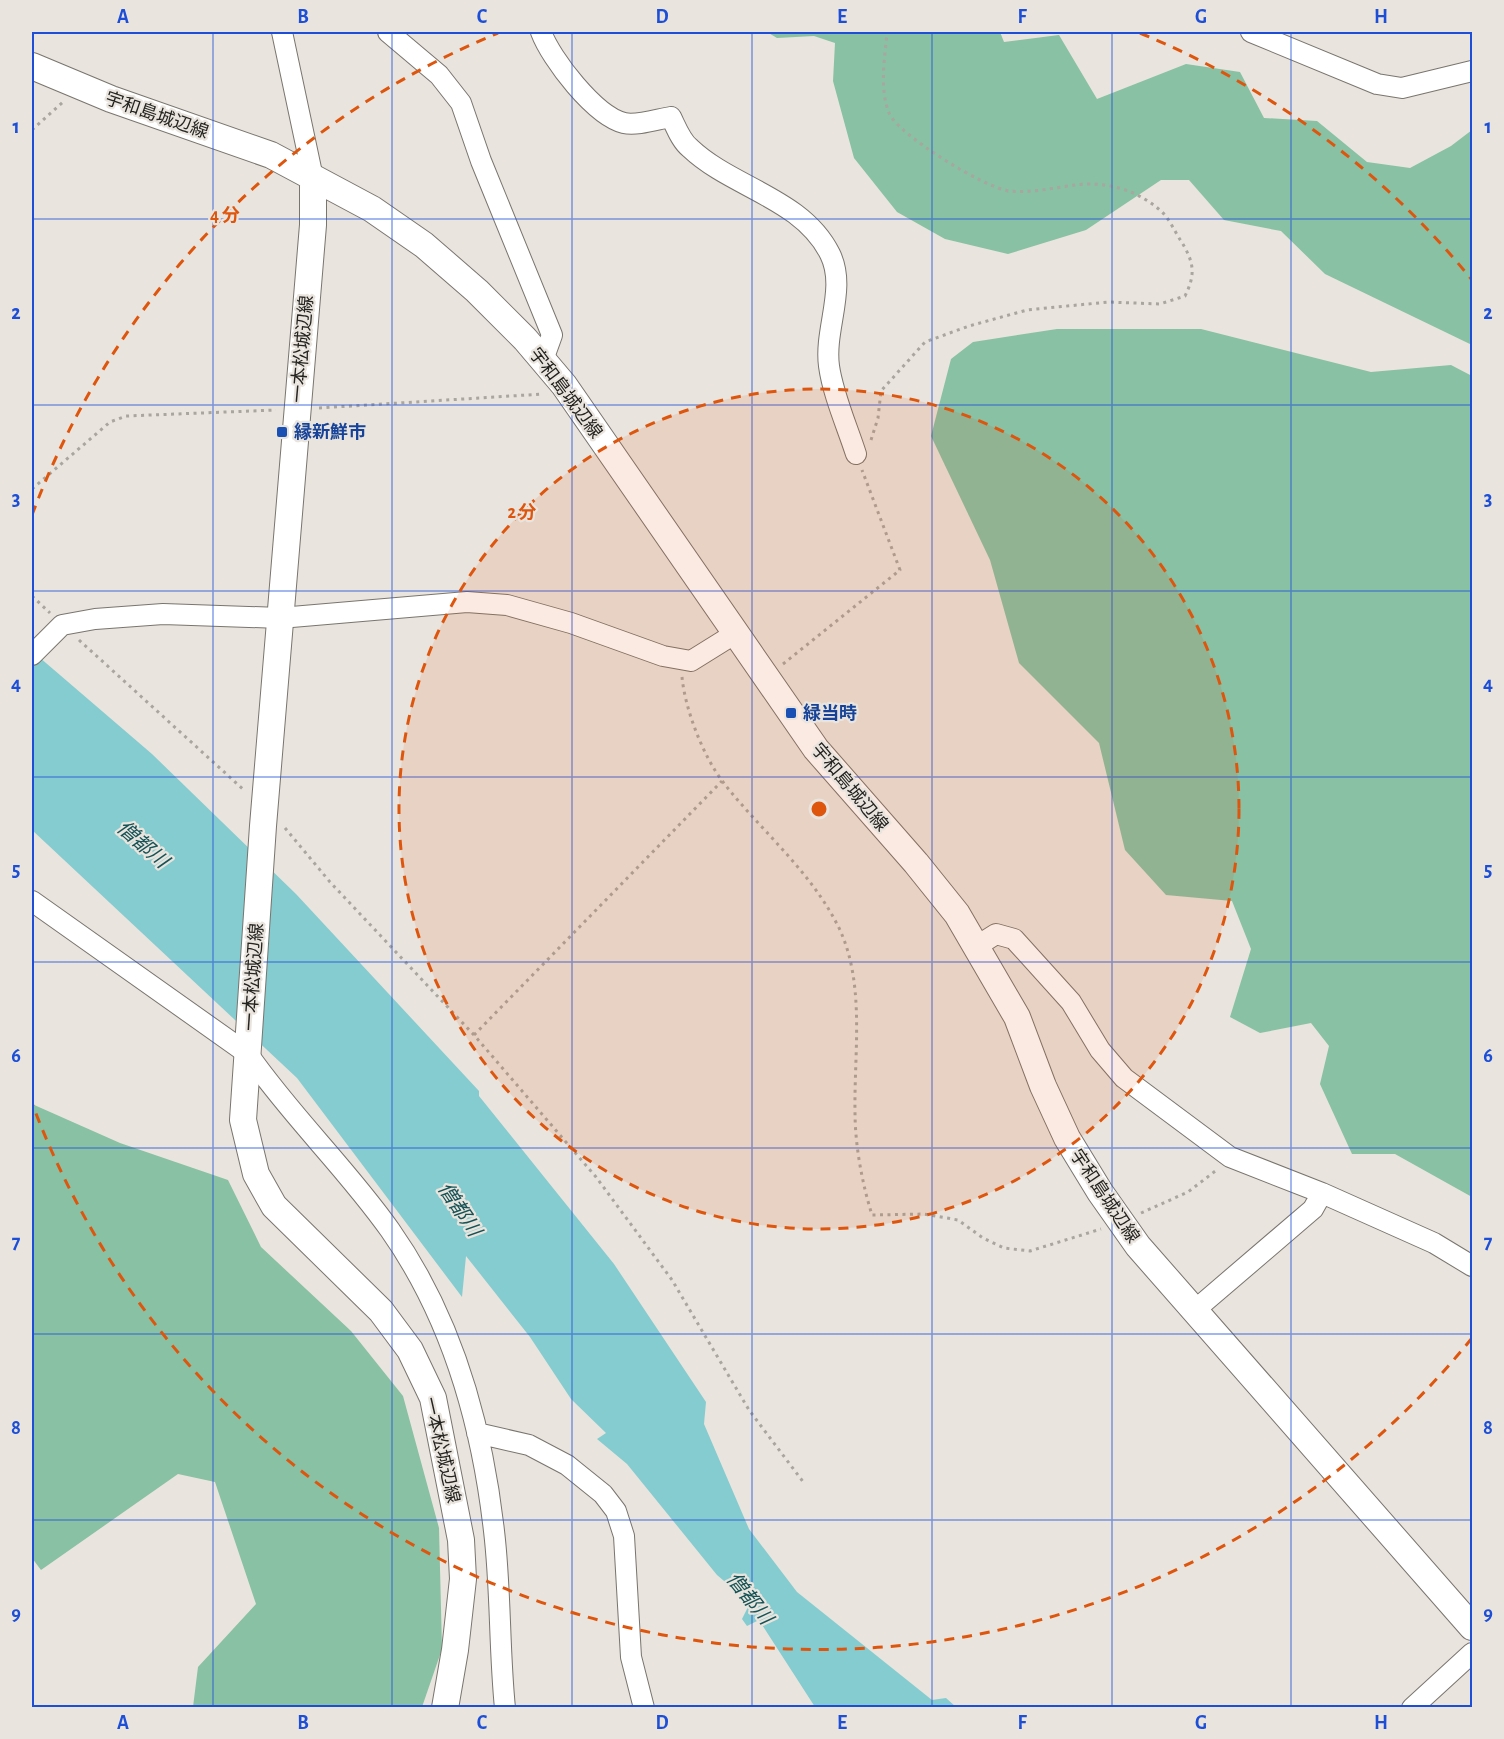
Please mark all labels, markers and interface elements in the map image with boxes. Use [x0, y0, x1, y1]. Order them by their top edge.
text: A [117, 7, 129, 27]
text: B [297, 7, 309, 27]
text: C [477, 7, 488, 27]
text: D [655, 7, 669, 27]
text: E [837, 7, 847, 27]
text: F [1017, 7, 1027, 27]
text: G [1195, 7, 1207, 27]
text: H [1374, 7, 1388, 27]
street label: 宇和島城辺線 [103, 88, 211, 142]
text: 1 [12, 117, 20, 137]
text: 1 [1484, 117, 1492, 137]
text: 4 分 [210, 205, 240, 225]
street label: 一本松城辺線 [287, 294, 317, 404]
text: 2 [11, 303, 21, 323]
text: 2 [1483, 303, 1493, 323]
street label: 宇和島城辺線 [526, 344, 606, 442]
place label: 縁新鮮市 [294, 422, 366, 442]
marker: 縁新鮮市 [275, 425, 289, 439]
text: 3 [12, 489, 20, 509]
text: 3 [1484, 489, 1492, 509]
text: 2 分 [507, 502, 537, 522]
text: 4 [11, 674, 21, 694]
text: 4 [1483, 674, 1493, 694]
place label: 緑当時 [803, 703, 857, 723]
marker: 緑当時 [784, 706, 798, 720]
street label: 宇和島城辺線 [808, 739, 892, 835]
centre of rings [809, 799, 829, 819]
water label: 僧都川 [113, 817, 174, 873]
text: 5 [12, 860, 20, 880]
text: 5 [1484, 860, 1492, 880]
street label: 一本松城辺線 [239, 922, 267, 1032]
text: 6 [11, 1046, 21, 1066]
text: 6 [1483, 1046, 1493, 1066]
street label: 宇和島城辺線 [1067, 1146, 1143, 1246]
water label: 僧都川 [434, 1179, 486, 1242]
text: 7 [12, 1232, 21, 1252]
text: 7 [1484, 1232, 1493, 1252]
street label: 一本松城辺線 [420, 1395, 464, 1505]
text: 8 [11, 1418, 21, 1438]
text: 8 [1483, 1418, 1493, 1438]
water label: 僧都川 [723, 1568, 778, 1630]
text: 9 [11, 1604, 21, 1624]
text: 9 [1483, 1604, 1493, 1624]
text: A [117, 1713, 129, 1733]
text: B [297, 1713, 309, 1733]
text: C [477, 1713, 488, 1733]
text: D [655, 1713, 669, 1733]
text: E [837, 1713, 847, 1733]
text: F [1017, 1713, 1027, 1733]
text: G [1195, 1713, 1207, 1733]
text: H [1374, 1713, 1388, 1733]

